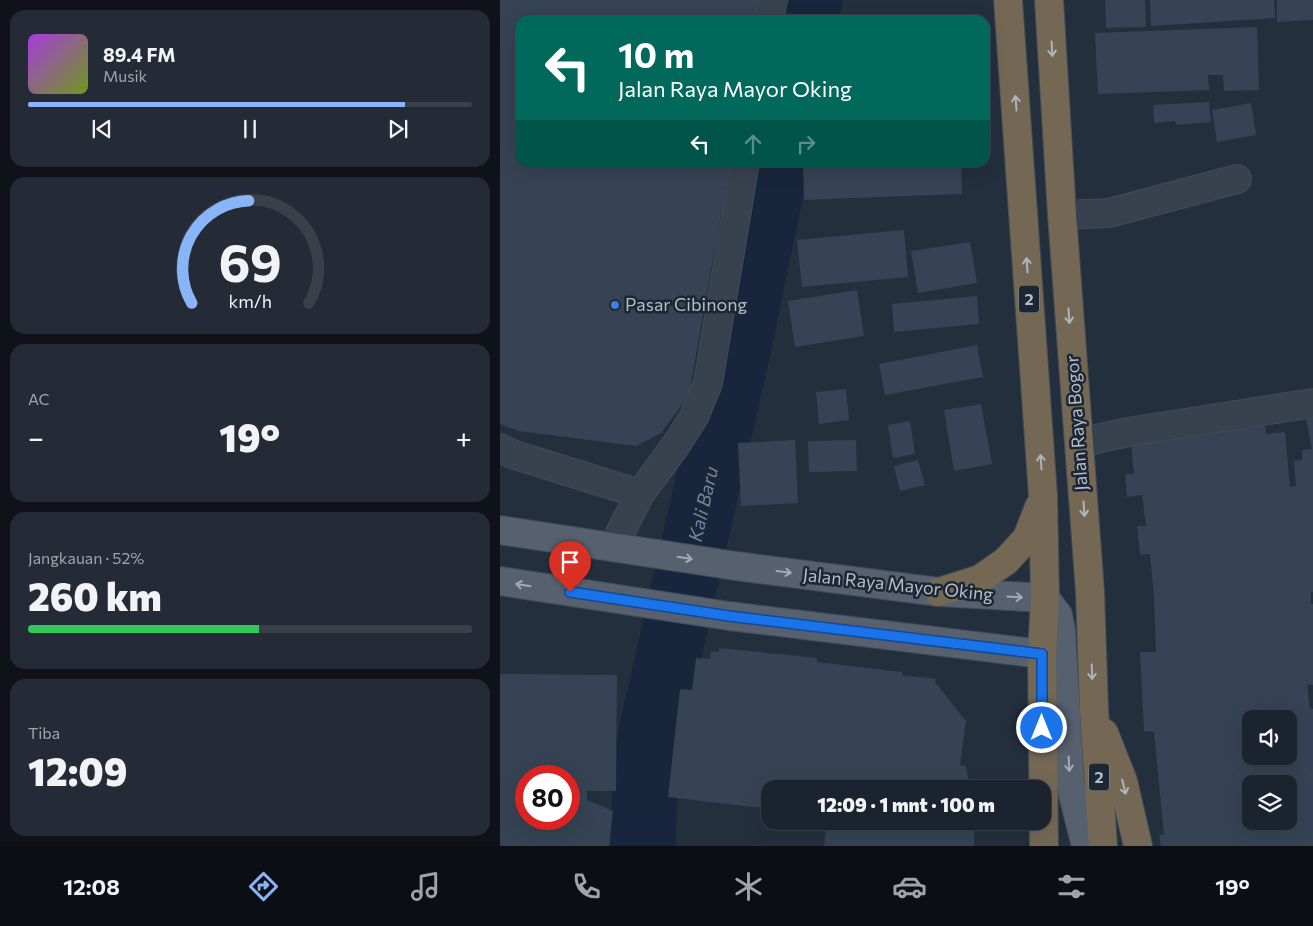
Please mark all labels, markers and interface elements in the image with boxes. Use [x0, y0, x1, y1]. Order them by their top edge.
text: 10 m [618, 32, 694, 75]
icon: left [535, 35, 600, 100]
one-way arrow [1047, 40, 1056, 56]
text: 89.4 FM [103, 43, 176, 66]
text: Musik [103, 66, 147, 85]
text: Jalan Raya Mayor Oking [618, 75, 852, 102]
one-way arrow [1011, 95, 1020, 111]
icon: previous [88, 115, 116, 143]
icon: pause [236, 115, 264, 143]
icon: next [384, 115, 412, 143]
icon: left [686, 130, 714, 158]
icon: ahead [739, 130, 767, 158]
icon: right [792, 130, 820, 158]
text: 69 [218, 229, 282, 293]
one-way arrow [1022, 257, 1032, 273]
road number: 2 [1019, 286, 1039, 312]
text: km/h [228, 290, 272, 312]
place label: Pasar Cibinong [625, 293, 748, 315]
marker: Pasar Cibinong [609, 299, 621, 311]
one-way arrow [1064, 307, 1074, 323]
street label: Jalan Raya Bogor [1060, 355, 1092, 491]
text: AC [28, 389, 50, 408]
text: 19° [219, 413, 280, 460]
text: − [28, 420, 44, 454]
text: + [456, 420, 472, 454]
one-way arrow [1036, 454, 1045, 470]
water label: Kali Baru [683, 464, 722, 544]
one-way arrow [1079, 501, 1088, 517]
pin [549, 541, 591, 592]
text: Jangkauan · 52% [28, 548, 144, 567]
icon: arrive [556, 548, 584, 576]
one-way arrow [676, 554, 692, 564]
street label: Jalan Raya Mayor Oking [802, 563, 995, 605]
one-way arrow [776, 567, 792, 577]
text: 260 km [28, 572, 162, 619]
one-way arrow [516, 579, 532, 589]
one-way arrow [1007, 592, 1023, 601]
one-way arrow [1088, 663, 1097, 679]
position arrow [1015, 701, 1067, 753]
map controls [1242, 710, 1297, 830]
button: sound [1242, 710, 1297, 765]
text: Tiba [28, 723, 60, 742]
text: 12:09 [28, 747, 127, 794]
one-way arrow [1065, 756, 1074, 772]
road number: 2 [1089, 764, 1109, 790]
speed limit sign: 80 [515, 765, 580, 830]
button: layers [1242, 775, 1297, 830]
one-way arrow [1120, 778, 1129, 794]
text: 12:09 · 1 mnt · 100 m [817, 793, 995, 816]
icon: directions [246, 869, 281, 904]
icon: music [408, 869, 443, 904]
icon: phone [569, 869, 604, 904]
icon: climate [731, 869, 766, 904]
icon: car [892, 869, 927, 904]
icon: filters [1054, 869, 1089, 904]
text: 12:08 [63, 873, 120, 900]
text: 19° [1215, 873, 1250, 900]

